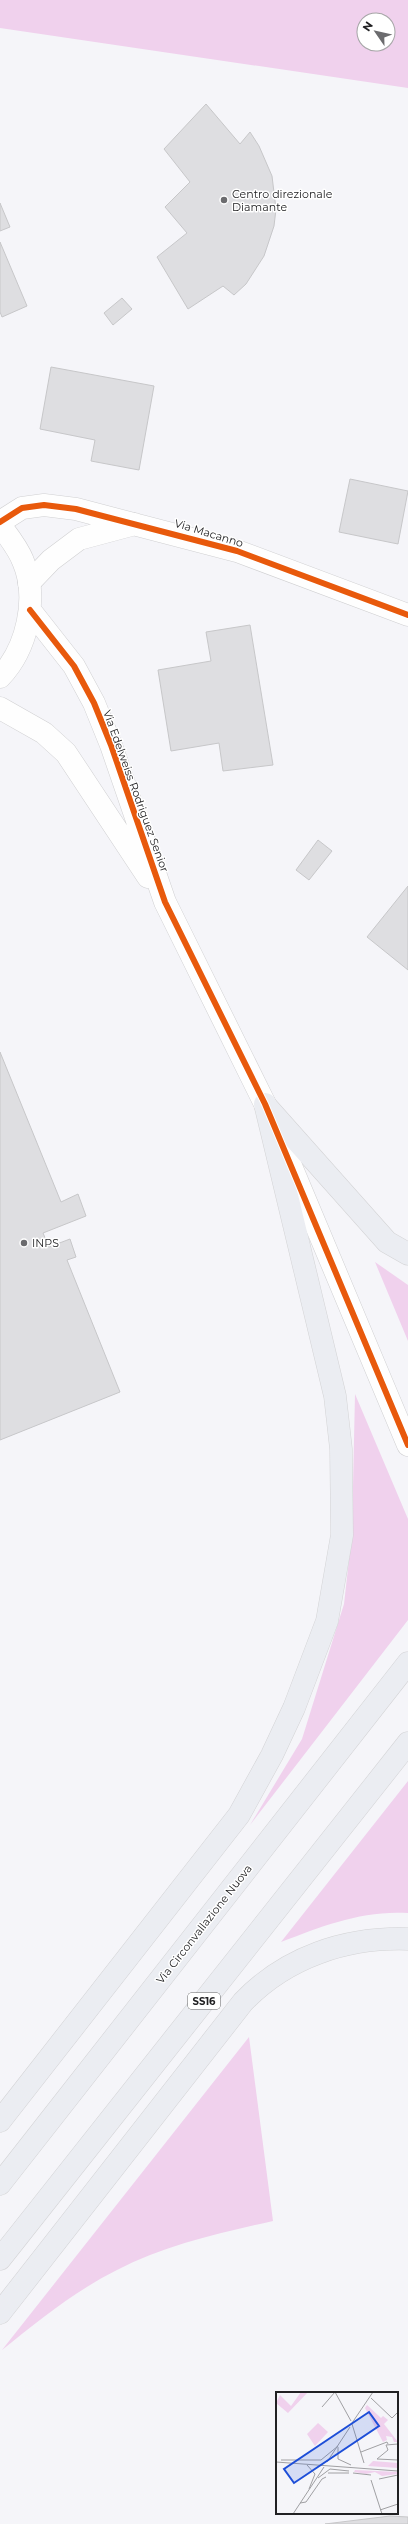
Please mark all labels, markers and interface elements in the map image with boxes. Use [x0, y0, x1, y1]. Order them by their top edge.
north arrow [356, 12, 396, 52]
text: N [359, 19, 376, 34]
place label: Centro direzionale Diamante [232, 187, 333, 214]
marker: Centro direzionale Diamante [219, 195, 229, 205]
street label: Via Macanno [173, 516, 245, 550]
street label: Via Edelweiss Rodriguez Senior [100, 708, 172, 874]
place label: INPS [32, 1236, 59, 1250]
marker: INPS [19, 1238, 29, 1248]
street label: Via Circonvallazione Nuova [153, 1862, 255, 1986]
road number: SS16 [188, 1993, 220, 2009]
inset map [276, 2392, 398, 2514]

